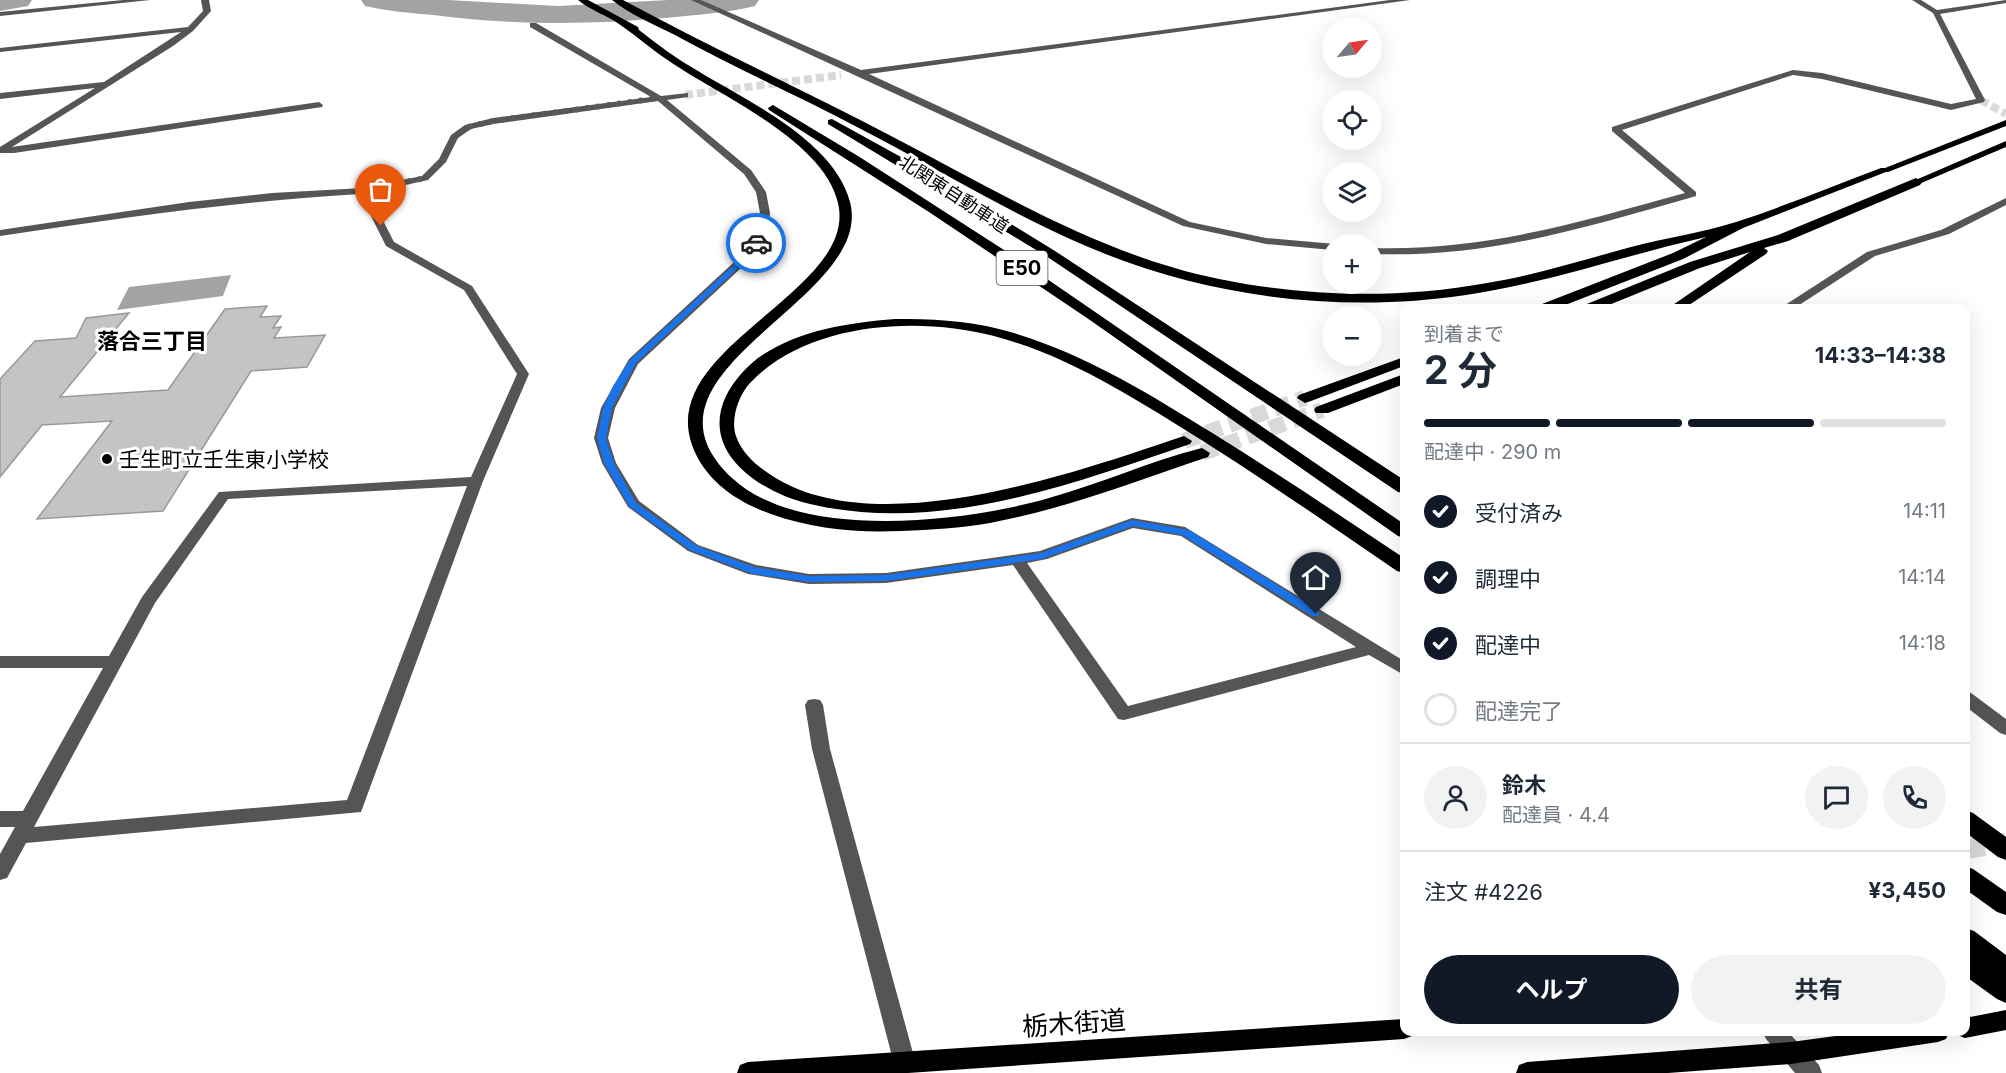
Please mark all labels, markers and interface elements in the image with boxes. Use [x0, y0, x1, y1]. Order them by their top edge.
north arrow [1322, 18, 1382, 78]
map controls [1322, 18, 1382, 366]
button: locate [1322, 90, 1382, 150]
street label: 北関東自動車道 [895, 151, 1013, 237]
button: layers [1322, 162, 1382, 222]
pin [355, 164, 406, 226]
icon: bag [364, 173, 397, 206]
courier [726, 213, 786, 273]
icon: car [740, 227, 773, 260]
button: + [1322, 234, 1382, 294]
road number: E50 [996, 251, 1048, 285]
button: − [1322, 306, 1382, 366]
text: 到着まで [1424, 322, 1504, 346]
district label: 落合三丁目 [97, 328, 207, 354]
text: 14:33–14:38 [1815, 342, 1946, 368]
text: 2 分 [1424, 346, 1497, 393]
text: 配達中 · 290 m [1424, 440, 1561, 464]
place label: 壬生町立壬生東小学校 [119, 447, 329, 472]
marker: 壬生町立壬生東小学校 [100, 452, 114, 466]
icon: check [1424, 495, 1457, 528]
text: 14:11 [1903, 499, 1946, 523]
text: 受付済み [1475, 500, 1563, 526]
pin [1290, 552, 1341, 614]
icon: home [1299, 561, 1332, 594]
icon: check [1424, 561, 1457, 594]
text: 14:14 [1898, 565, 1946, 589]
text: 調理中 [1475, 566, 1541, 592]
icon: check [1424, 627, 1457, 660]
text: 14:18 [1899, 631, 1946, 655]
text: 配達中 [1475, 632, 1541, 658]
text: 配達完了 [1475, 698, 1563, 724]
button: person [1424, 766, 1487, 829]
button: chat [1805, 766, 1868, 829]
button: phone [1883, 766, 1946, 829]
text: 鈴木 [1502, 772, 1546, 798]
text: 配達員 · 4.4 [1502, 803, 1610, 827]
text: ¥3,450 [1869, 877, 1946, 903]
text: 注文 #4226 [1424, 879, 1543, 905]
button: ヘルプ [1424, 955, 1679, 1024]
button: 共有 [1691, 955, 1946, 1024]
street label: 栃木街道 [1021, 1004, 1127, 1042]

